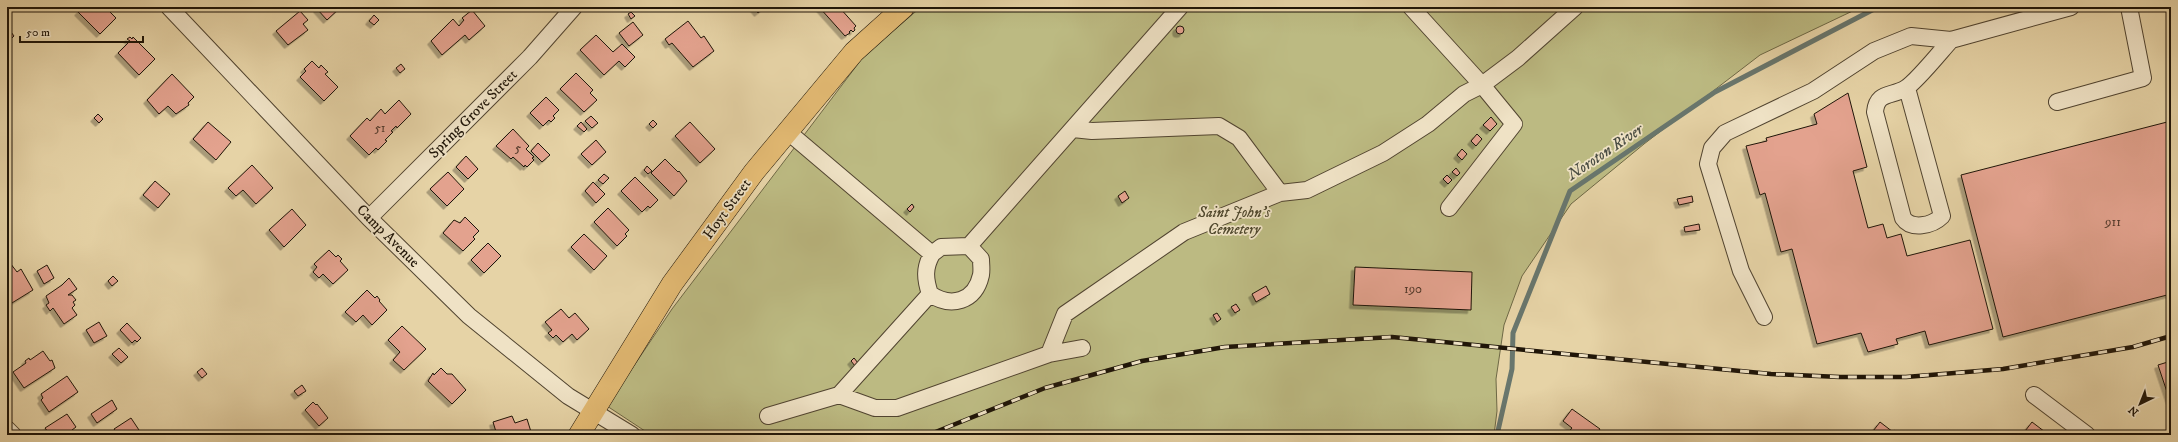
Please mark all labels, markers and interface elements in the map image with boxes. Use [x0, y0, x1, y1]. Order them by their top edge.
scale bar [20, 18, 143, 44]
text: 50 m [26, 25, 50, 40]
street label: Spring Grove Street [425, 65, 522, 162]
water label: Noroton River [1562, 119, 1648, 185]
house number: 51 [374, 120, 386, 136]
house number: 5 [515, 140, 522, 156]
street label: Hoyt Street [699, 175, 755, 243]
street label: Camp Avenue [352, 200, 424, 272]
park label: Saint John's Cemetery [1197, 203, 1270, 239]
house number: 911 [2104, 214, 2121, 230]
house number: 190 [1404, 281, 1422, 297]
north arrow [2120, 384, 2160, 424]
text: N [2126, 402, 2142, 419]

